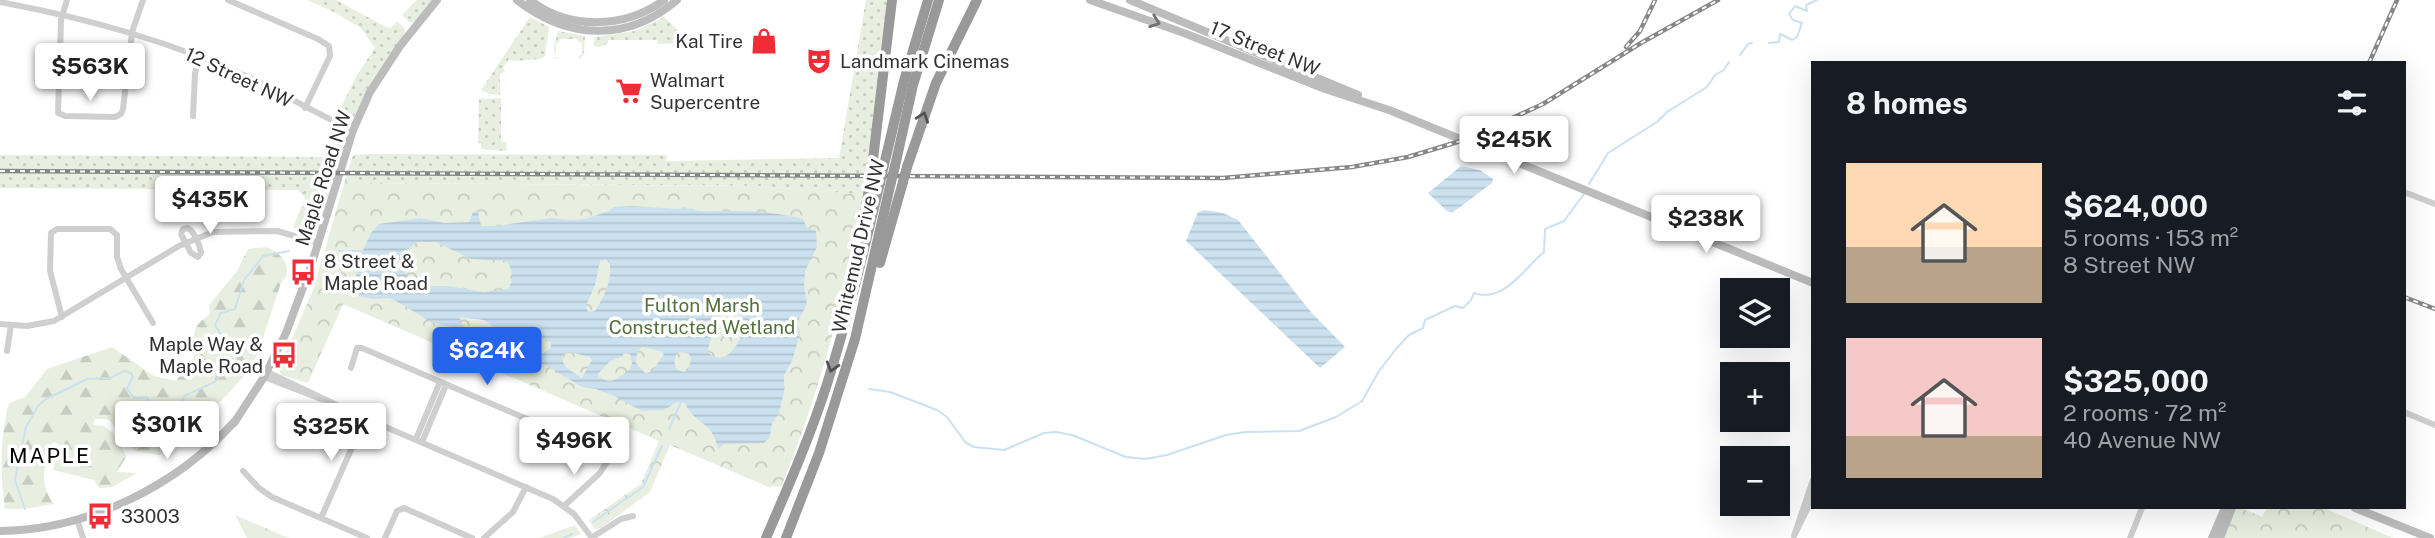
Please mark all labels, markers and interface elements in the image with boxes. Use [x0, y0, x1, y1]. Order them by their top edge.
one-way arrow [1148, 14, 1160, 28]
street label: 17 Street NW [1207, 16, 1323, 80]
shop icon: Kal Tire [749, 26, 779, 56]
place label: Kal Tire [675, 30, 743, 52]
street label: 12 Street NW [182, 42, 296, 112]
pin: $563K [41, 43, 139, 103]
theatre icon: Landmark Cinemas [804, 46, 834, 76]
place label: Landmark Cinemas [840, 50, 1009, 72]
text: $563K [51, 52, 129, 79]
place label: Walmart Supercentre [650, 69, 760, 113]
supermarket icon: Walmart Supercentre [614, 76, 644, 106]
icon: filters [2333, 84, 2371, 122]
text: 8 homes [1846, 85, 1968, 121]
street label: Maple Road NW [291, 107, 355, 249]
one-way arrow [915, 111, 929, 123]
pin: $245K [1465, 116, 1563, 176]
text: $245K [1475, 125, 1553, 152]
street label: Whitemud Drive NW [827, 157, 889, 335]
pin: $435K [161, 176, 259, 236]
text: $435K [171, 185, 249, 212]
text: $624,000 [2063, 188, 2208, 224]
icon: home [1902, 191, 1986, 275]
pin: $238K [1657, 196, 1755, 255]
text: $238K [1667, 204, 1745, 231]
text: 5 rooms · 153 m² [2063, 224, 2238, 251]
place label: 8 Street & Maple Road [324, 250, 428, 294]
text: 8 Street NW [2063, 251, 2196, 278]
bus stop icon: 8 Street & Maple Road [288, 257, 318, 287]
map controls [1720, 278, 1790, 516]
button: layers [1720, 278, 1790, 348]
park label: Fulton Marsh Constructed Wetland [609, 294, 795, 338]
pin: $624K [438, 328, 536, 387]
place label: Maple Way & Maple Road [149, 333, 263, 377]
text: $624K [448, 336, 526, 363]
bus stop icon: Maple Way & Maple Road [269, 340, 299, 370]
one-way arrow [826, 361, 841, 373]
button: + [1720, 362, 1790, 432]
text: $325,000 [2063, 363, 2209, 399]
icon: home [1902, 366, 1986, 450]
text: 2 rooms · 72 m² [2063, 399, 2226, 426]
pin: $301K [118, 402, 216, 461]
pin: $325K [282, 404, 380, 463]
text: $301K [131, 410, 203, 437]
text: $325K [292, 412, 370, 439]
pin: $496K [525, 418, 623, 477]
text: $496K [535, 426, 613, 453]
text: 40 Avenue NW [2063, 426, 2221, 453]
district label: MAPLE [9, 443, 91, 468]
button: − [1720, 446, 1790, 516]
bus stop icon: 33003 [85, 501, 115, 531]
place label: 33003 [121, 505, 180, 527]

